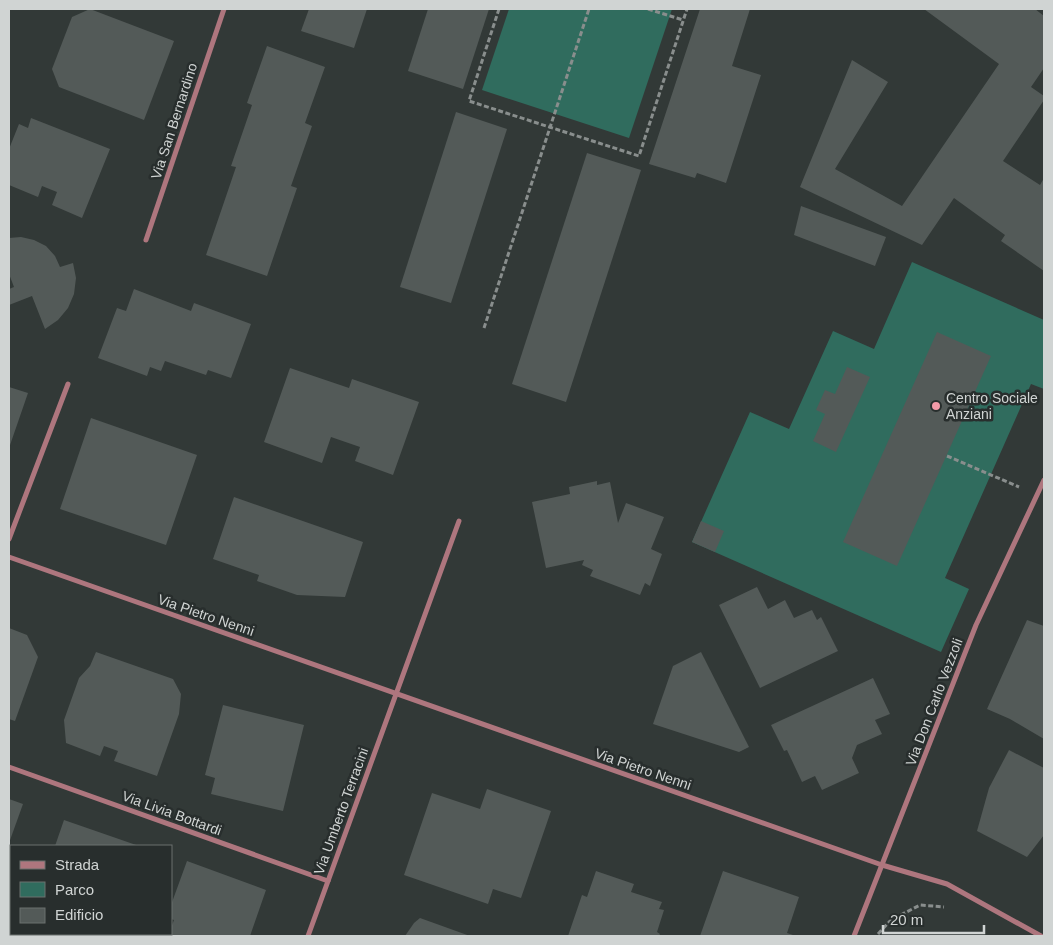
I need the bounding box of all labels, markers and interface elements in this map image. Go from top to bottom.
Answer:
street label: Via San Bernardino [148,61,200,181]
place label: Centro Sociale Anziani [946,390,1038,422]
marker: Centro Sociale Anziani [930,400,942,412]
street label: Via Pietro Nenni [156,591,256,639]
street label: Via Don Carlo Vezzoli [902,636,966,768]
street label: Via Umberto Terracini [311,745,371,877]
street label: Via Pietro Nenni [593,745,693,793]
street label: Via Livia Bottardi [120,788,224,838]
legend [10,845,172,935]
text: Strada [55,856,100,873]
text: Parco [55,881,94,898]
scale bar [883,902,984,934]
text: Edificio [55,906,103,923]
text: 20 m [890,911,923,928]

